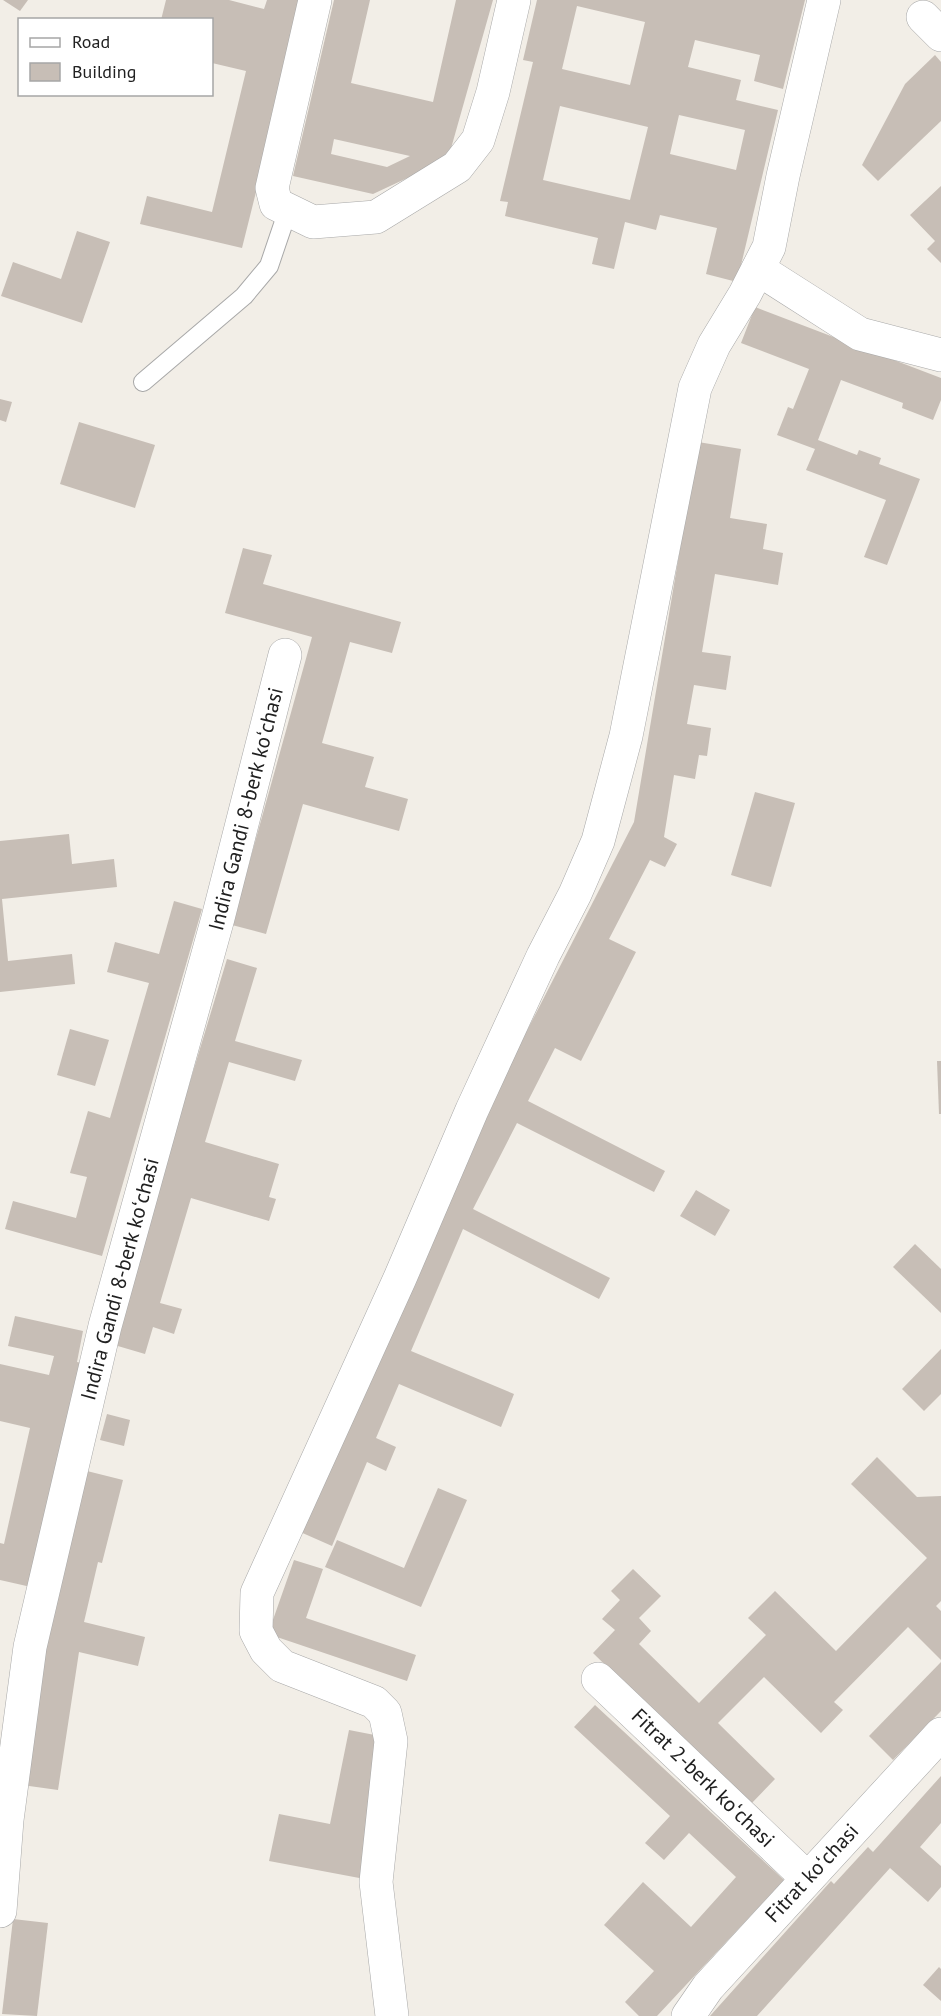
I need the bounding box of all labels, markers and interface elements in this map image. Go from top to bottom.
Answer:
legend [18,18,213,96]
text: Road [72,30,110,53]
text: Building [72,60,136,83]
street label: Indira Gandi 8-berk koʻchasi [202,684,289,933]
street label: Indira Gandi 8-berk koʻchasi [74,1155,165,1403]
street label: Fitrat 2-berk koʻchasi [626,1702,781,1853]
street label: Fitrat koʻchasi [759,1818,864,1928]

